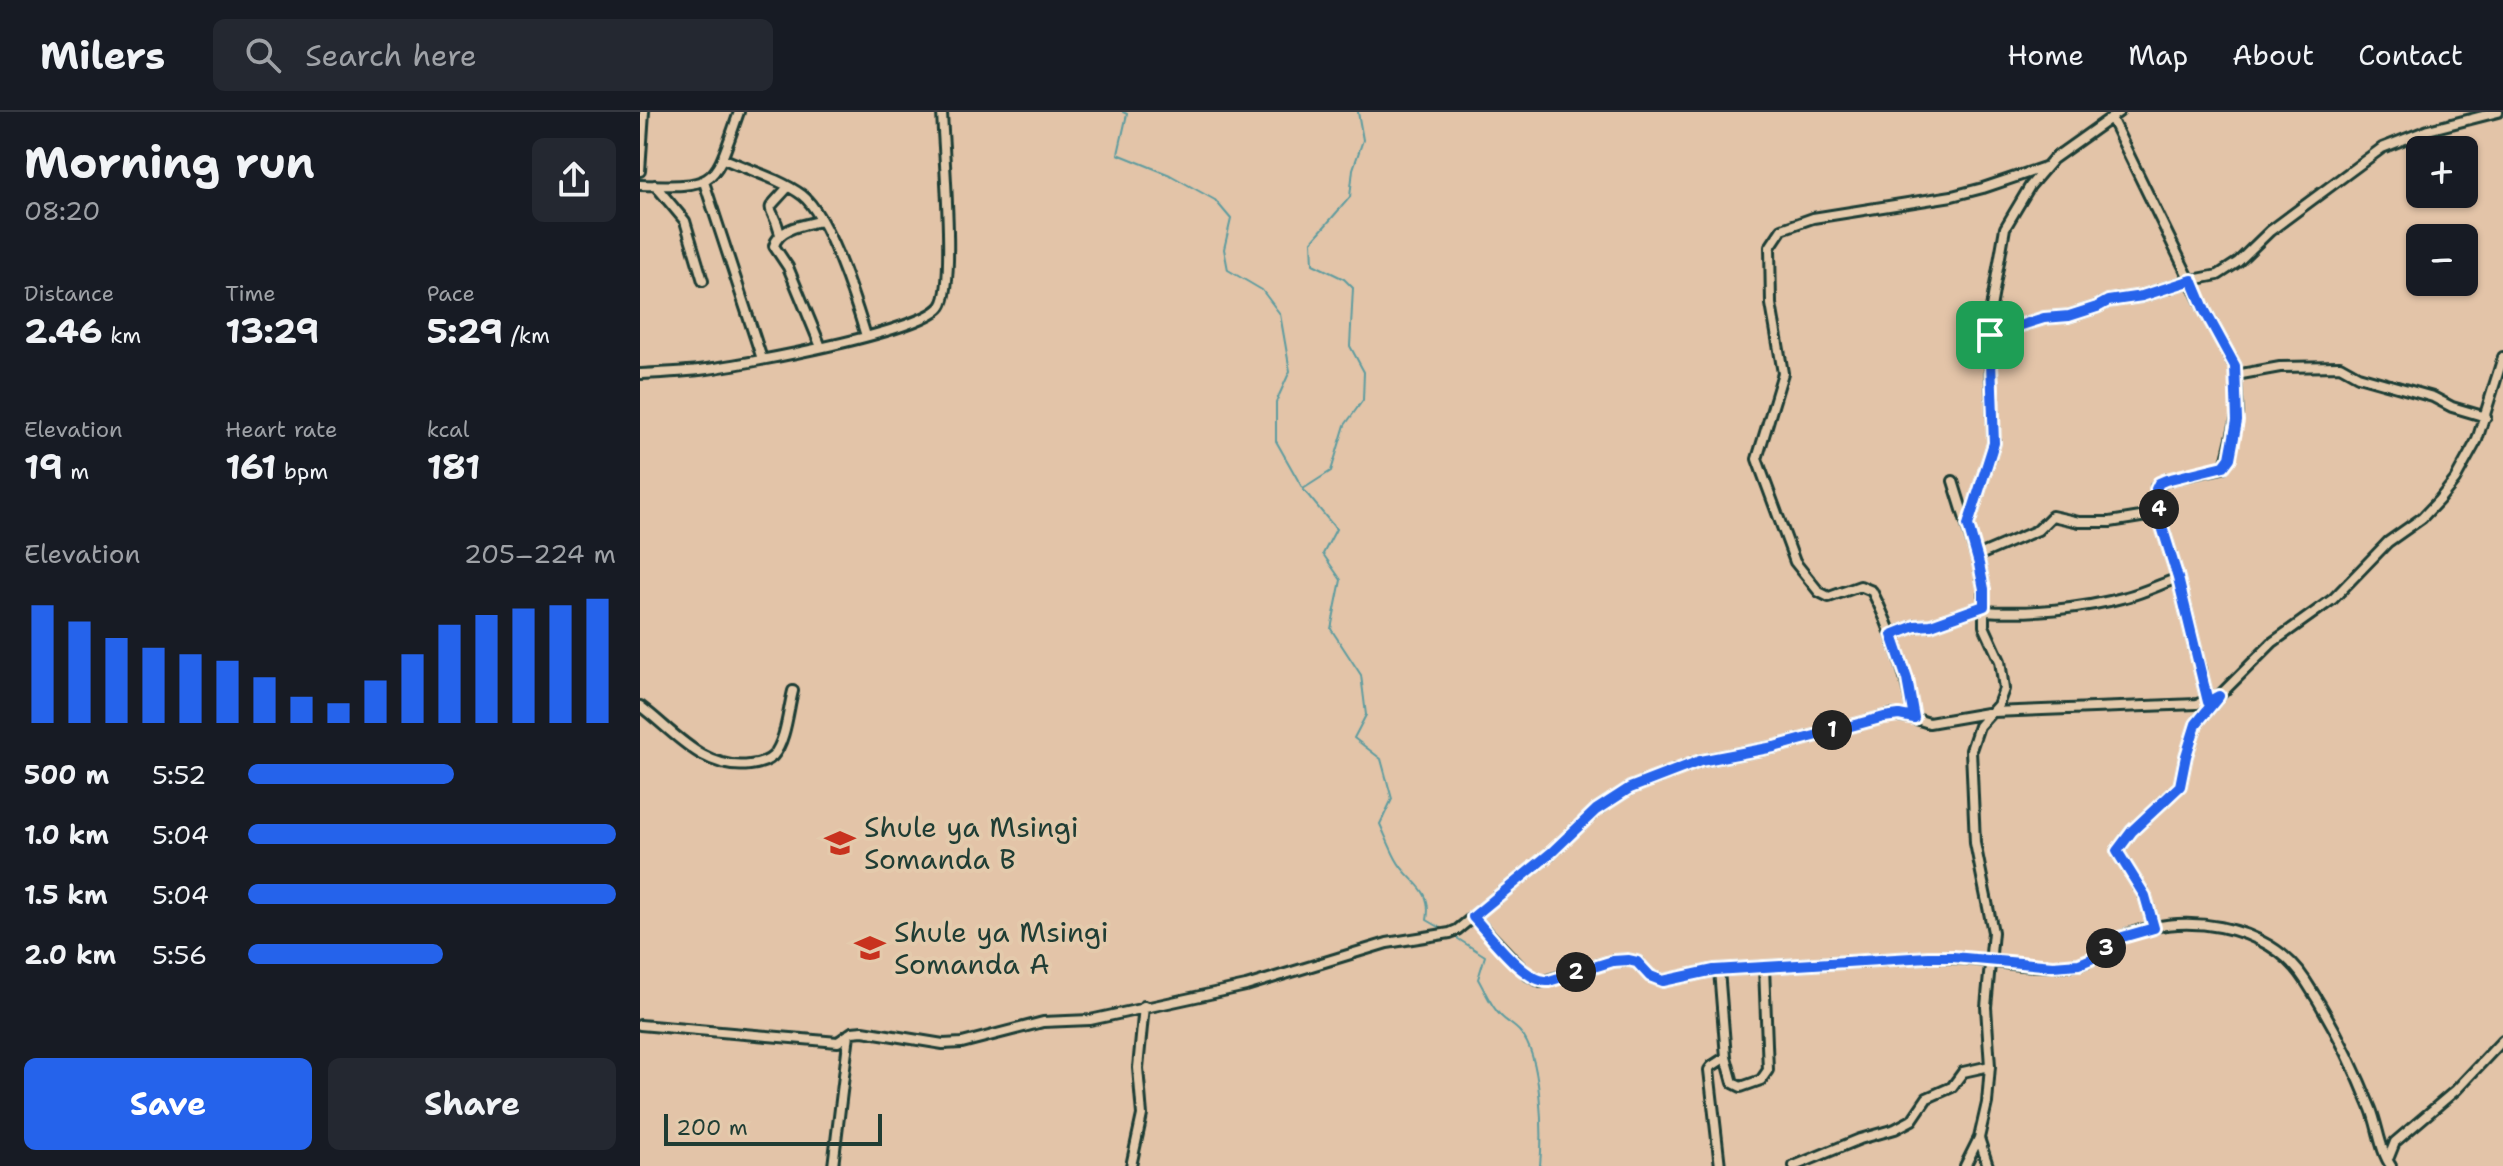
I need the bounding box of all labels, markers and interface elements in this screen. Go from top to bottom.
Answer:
search box [213,19,773,91]
text: Milers [40,30,165,81]
icon: search [241,33,285,77]
text: Search here [305,35,477,76]
text: Home [2007,36,2084,74]
text: Map [2128,36,2188,74]
text: About [2232,36,2314,74]
text: Contact [2358,36,2463,74]
text: Morning run [24,133,315,192]
map controls [2406,136,2478,296]
button: + [2406,136,2478,208]
button: share [532,138,616,222]
text: 08:20 [24,193,100,228]
button: − [2406,224,2478,296]
text: Distance [24,279,114,308]
text: Time [225,279,276,308]
text: Pace [427,279,475,308]
pin [1956,301,2024,369]
text: 2.46 [24,308,103,354]
text: 13:29 [225,308,319,354]
text: 5:29 [427,308,503,354]
icon: arrive [1968,313,2012,357]
text: km [103,321,141,350]
text: /km [503,321,550,350]
text: Elevation [24,415,122,444]
text: Heart rate [225,415,337,444]
text: kcal [427,415,469,444]
text: 19 [24,444,63,490]
text: 161 [225,444,276,490]
text: 181 [427,444,481,490]
text: m [63,457,89,486]
text: bpm [276,457,328,486]
pin: 4 [2139,489,2179,529]
text: 4 [2151,494,2167,523]
text: Elevation [24,536,140,571]
text: 205–224 m [464,536,616,571]
pin: 1 [1812,710,1852,750]
text: 1 [1827,715,1837,744]
text: 500 m [24,757,109,792]
text: 5:52 [152,757,206,792]
place label: Shule ya Msingi Somanda B [864,808,1079,878]
text: 1.0 km [24,817,109,852]
text: 5:04 [152,817,209,852]
school or university icon: Shule ya Msingi Somanda B [823,826,857,860]
text: 1.5 km [24,877,108,912]
text: 5:04 [152,877,209,912]
place label: Shule ya Msingi Somanda A [894,913,1109,983]
pin: 3 [2086,928,2126,968]
school or university icon: Shule ya Msingi Somanda A [853,931,887,965]
text: 3 [2098,933,2114,962]
text: 2.0 km [24,937,116,972]
text: 5:56 [152,937,207,972]
pin: 2 [1556,952,1596,992]
text: 2 [1568,957,1584,986]
button: Save [24,1058,312,1150]
button: Share [328,1058,616,1150]
scale bar [664,1110,882,1146]
text: 200 m [676,1113,748,1142]

